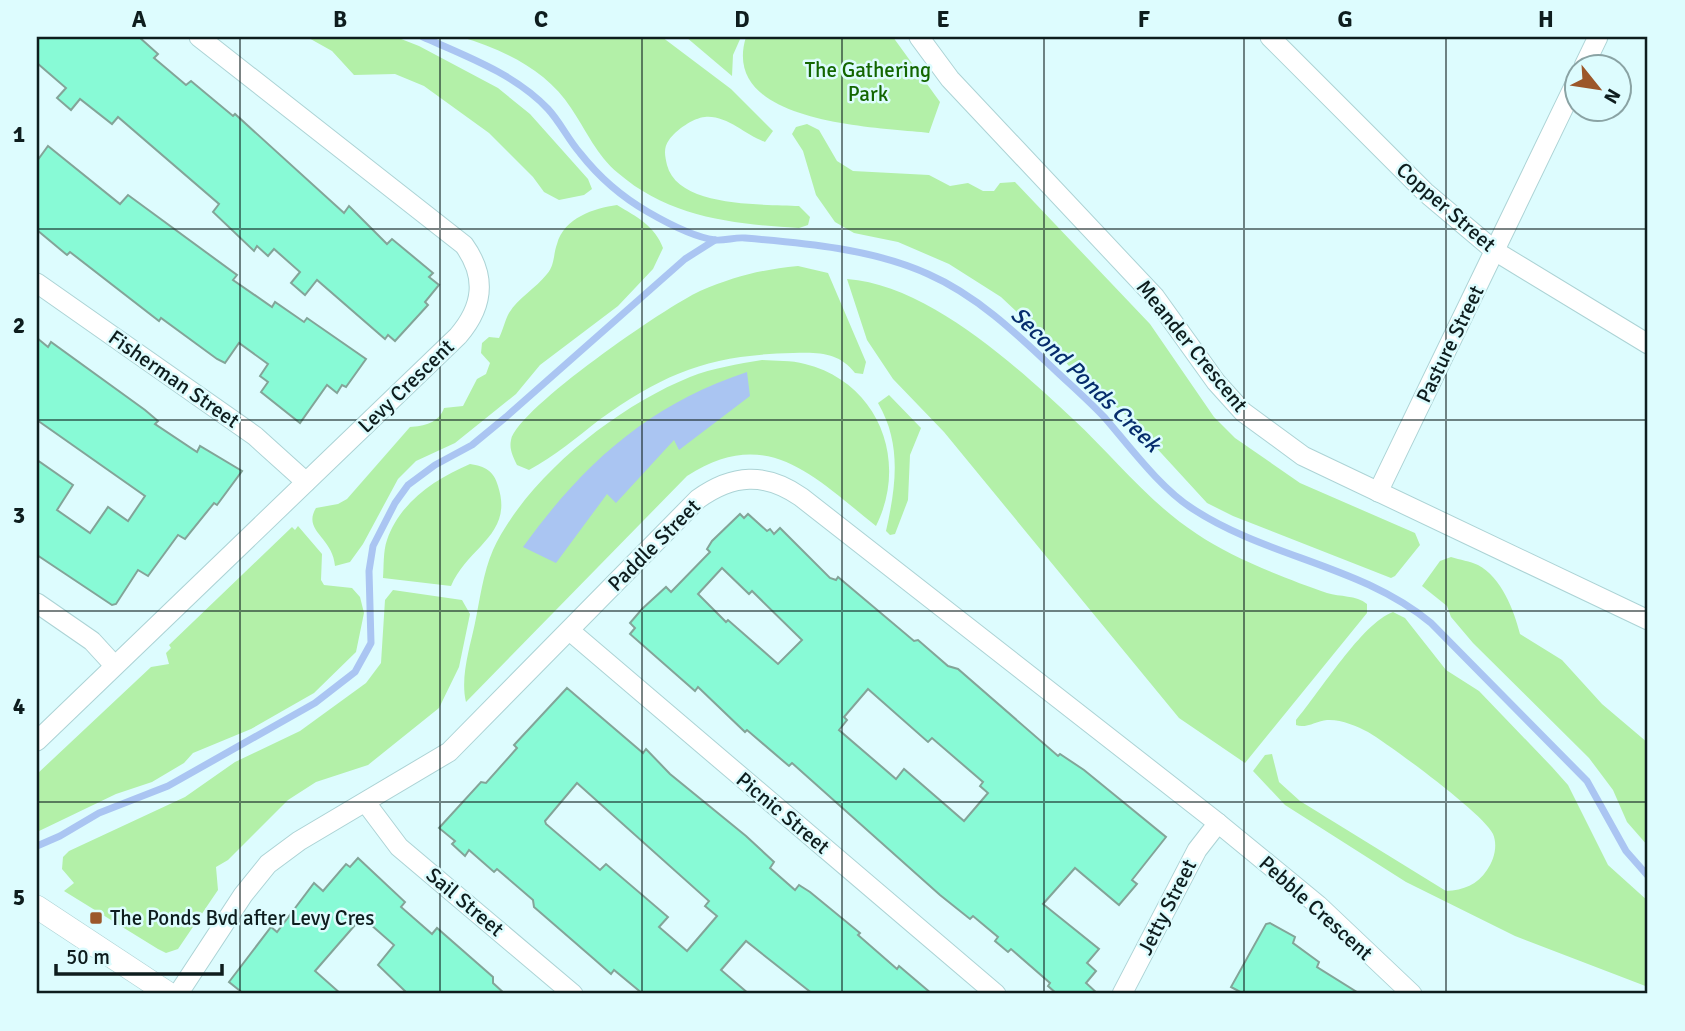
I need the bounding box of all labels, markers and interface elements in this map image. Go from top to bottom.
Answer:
text: A [132,5,147,34]
text: B [333,5,347,34]
text: C [534,5,548,34]
text: D [734,5,750,34]
text: E [936,5,950,34]
text: F [1138,5,1150,34]
text: G [1337,5,1353,34]
text: H [1538,5,1554,34]
north arrow [1562,52,1632,122]
park label: The Gathering Park [805,57,931,107]
text: N [1598,84,1626,108]
text: 1 [13,120,25,149]
street label: Copper Street [1391,157,1501,257]
street label: Meander Crescent [1131,275,1253,417]
street label: Pasture Street [1410,281,1490,407]
water label: Second Ponds Creek [1005,300,1169,460]
text: 2 [13,311,25,340]
street label: Fisherman Street [104,324,244,434]
street label: Levy Crescent [353,334,459,438]
street label: Paddle Street [602,493,706,597]
text: 3 [13,501,25,530]
text: 4 [13,692,25,721]
street label: Picnic Street [731,766,835,860]
street label: Pebble Crescent [1254,850,1378,966]
street label: Jetty Street [1132,855,1202,959]
street label: Sail Street [421,862,509,942]
text: 5 [13,883,25,912]
place label: The Ponds Bvd after Levy Cres [110,905,375,931]
marker: The Ponds Bvd after Levy Cres [88,910,104,926]
scale bar [56,933,222,977]
text: 50 m [66,944,110,970]

